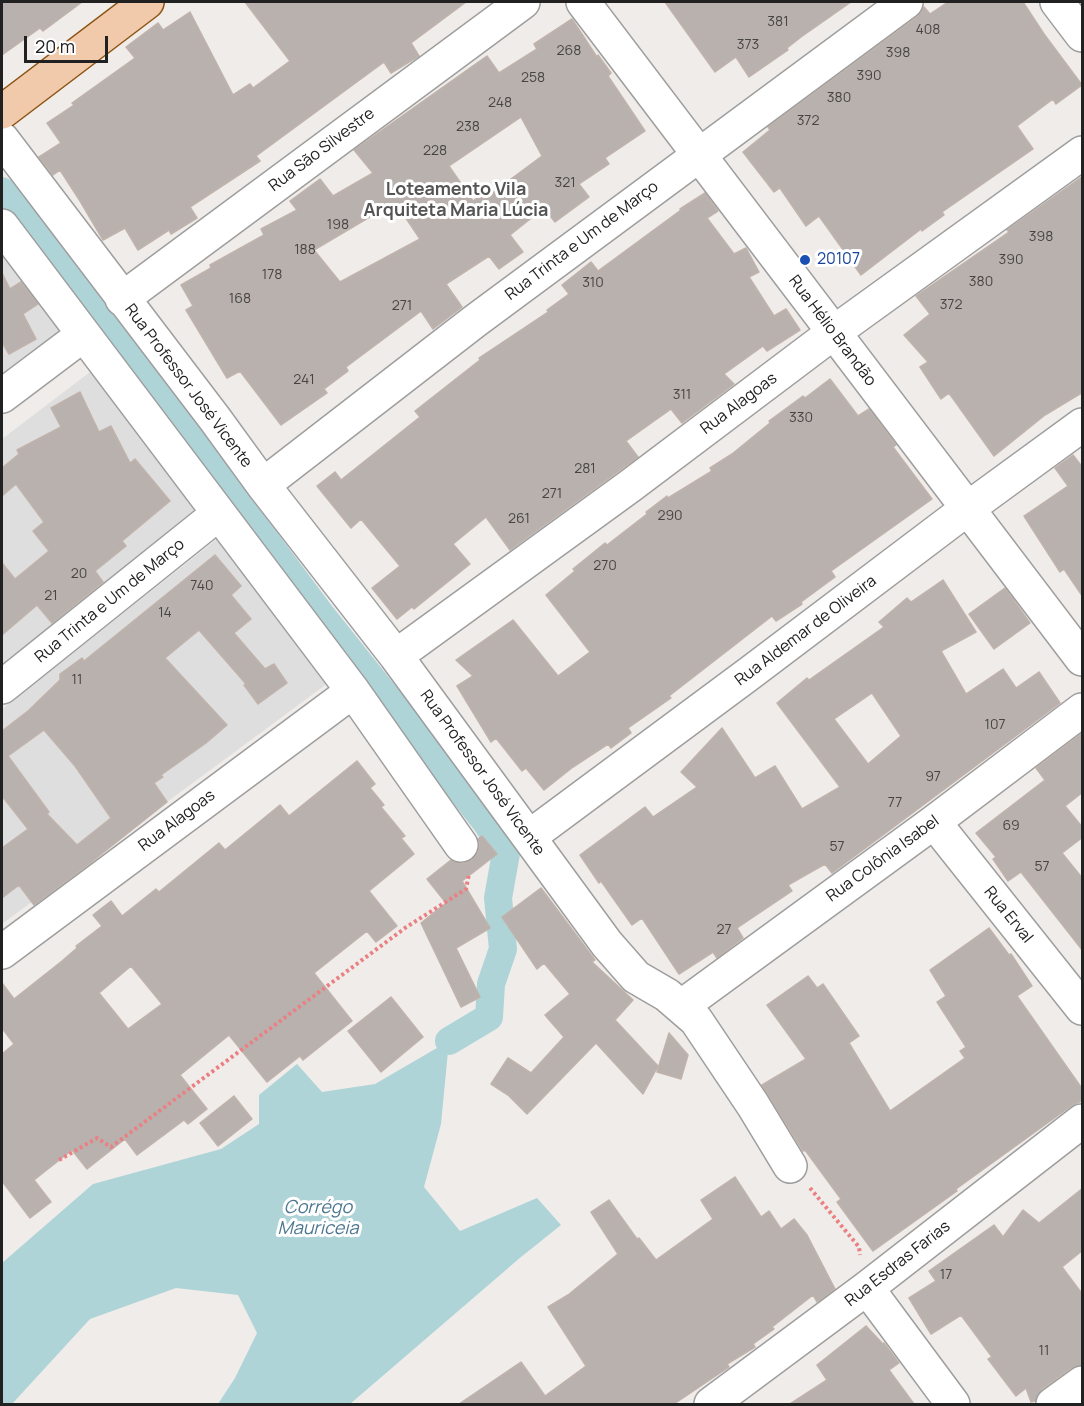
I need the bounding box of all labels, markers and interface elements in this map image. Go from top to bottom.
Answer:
house number: 381 [767,14,789,30]
house number: 408 [916,22,940,38]
scale bar [27,24,111,62]
text: 20 m [35,34,75,58]
house number: 373 [737,37,759,53]
house number: 268 [557,43,581,59]
house number: 398 [886,45,910,61]
house number: 390 [857,68,881,84]
house number: 258 [521,70,545,86]
house number: 380 [827,90,851,106]
house number: 248 [488,95,512,111]
street label: Rua São Silvestre [265,104,379,196]
house number: 372 [797,113,819,129]
house number: 238 [456,119,480,135]
house number: 228 [423,143,447,159]
house number: 321 [554,175,576,191]
street label: Rua Trinta e Um de Março [502,177,662,305]
district label: Loteamento Vila Arquiteta Maria Lúcia [364,179,548,222]
house number: 198 [327,217,349,233]
house number: 398 [1029,229,1053,245]
house number: 188 [294,242,316,258]
place label: 20107 [817,250,860,270]
house number: 390 [999,252,1023,268]
marker: 20107 [798,253,812,267]
house number: 178 [262,267,282,283]
street label: Rua Hélio Brandão [784,272,880,390]
house number: 380 [969,274,993,290]
house number: 310 [582,275,604,291]
house number: 168 [229,291,251,307]
house number: 372 [940,297,962,313]
house number: 271 [392,298,412,314]
street label: Rua Professor José Vicente [120,300,256,472]
street label: Rua Alagoas [697,369,781,439]
house number: 241 [293,372,315,388]
house number: 311 [673,387,691,403]
house number: 330 [789,410,813,426]
house number: 281 [574,461,596,477]
house number: 271 [542,486,562,502]
house number: 290 [657,508,683,524]
house number: 261 [508,511,530,527]
street label: Rua Trinta e Um de Março [31,535,189,667]
house number: 270 [593,558,617,574]
house number: 20 [71,566,87,582]
street label: Rua Aldemar de Oliveira [732,572,880,690]
house number: 740 [190,578,214,594]
house number: 21 [44,588,58,604]
house number: 14 [158,605,172,621]
house number: 11 [72,672,82,688]
street label: Rua Professor José Vicente [415,687,549,859]
house number: 107 [984,717,1006,733]
house number: 97 [925,769,941,785]
street label: Rua Alagoas [135,786,219,856]
house number: 77 [888,795,902,811]
street label: Rua Colônia Isabel [823,812,943,906]
house number: 69 [1002,818,1020,834]
house number: 57 [829,839,845,855]
house number: 57 [1034,859,1050,875]
street label: Rua Erval [980,883,1036,947]
house number: 27 [716,922,732,938]
water label: Corrégo Mauriceia [278,1197,358,1240]
street label: Rua Esdras Farias [842,1217,954,1311]
house number: 17 [940,1267,952,1283]
house number: 11 [1039,1343,1049,1359]

